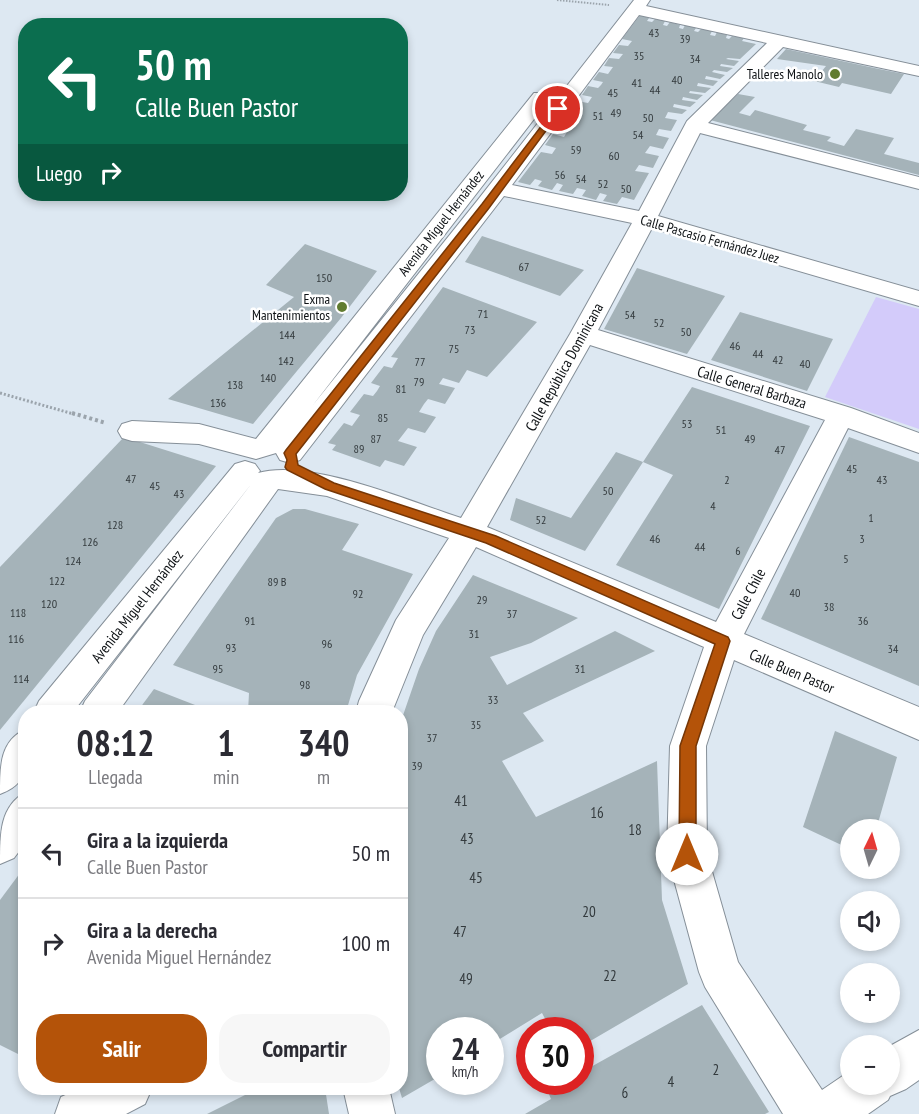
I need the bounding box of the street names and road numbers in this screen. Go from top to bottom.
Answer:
street label: Avenida Miguel Hernández [394,167,488,279]
street label: Calle Pascasio Fernández Juez [638,211,782,267]
street label: Calle República Dominicana [521,300,607,434]
street label: Calle General Barbaza [695,361,809,413]
street label: Avenida Miguel Hernández [87,546,187,666]
street label: Calle Chile [727,565,769,623]
street label: Calle Buen Pastor [747,645,838,698]

